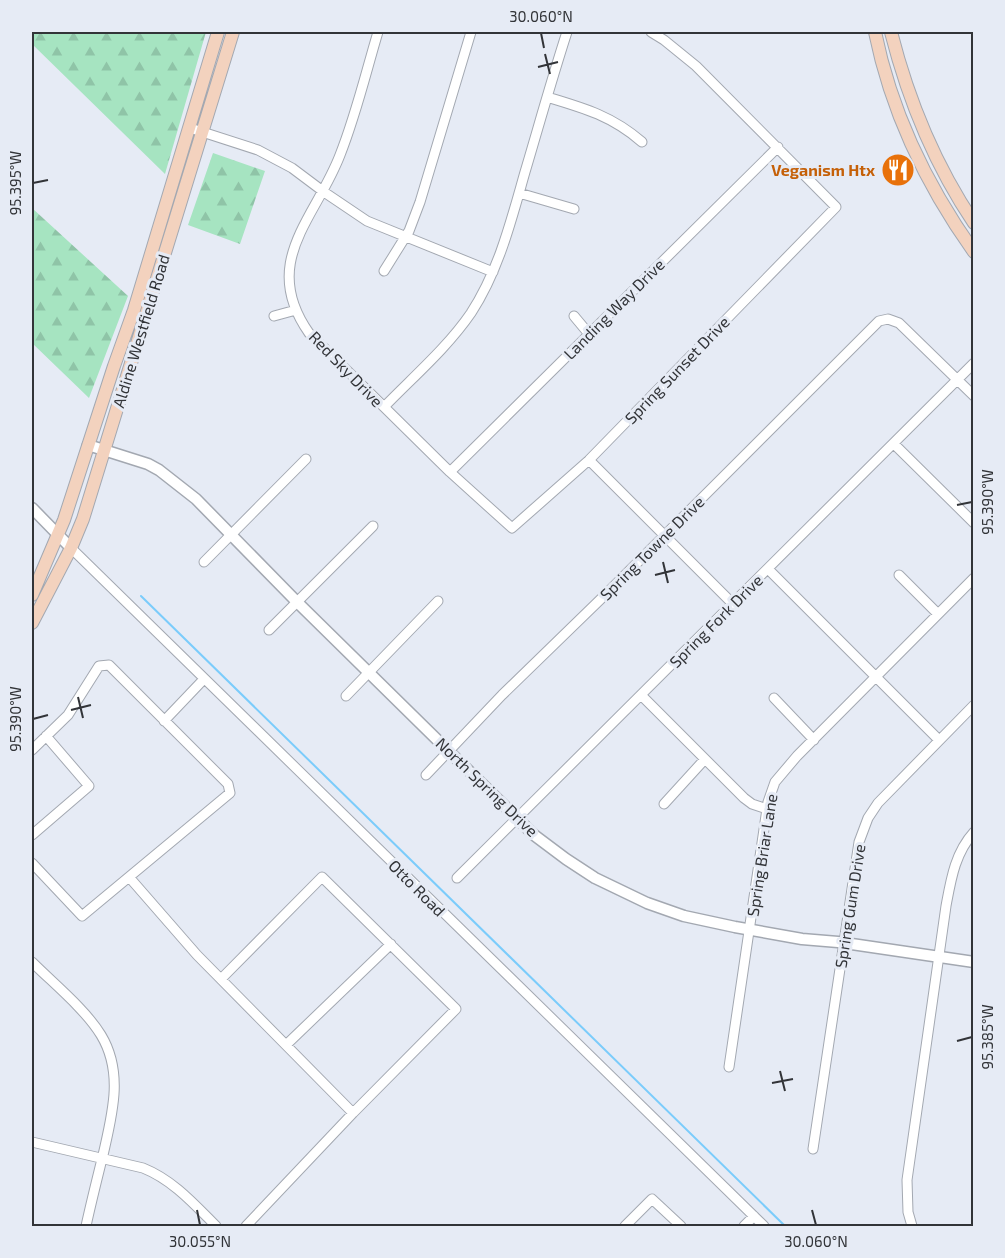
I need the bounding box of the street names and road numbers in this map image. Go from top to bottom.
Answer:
street label: Aldine Westfield Road [108,252,173,410]
street label: Landing Way Drive [559,254,668,363]
street label: Spring Sunset Drive [620,312,733,427]
street label: Red Sky Drive [306,327,387,410]
street label: Spring Towne Drive [596,492,708,604]
street label: Spring Fork Drive [665,570,766,671]
street label: North Spring Drive [432,733,542,840]
street label: Spring Briar Lane [742,792,781,918]
street label: Spring Gum Drive [830,843,869,969]
street label: Otto Road [385,855,450,920]

